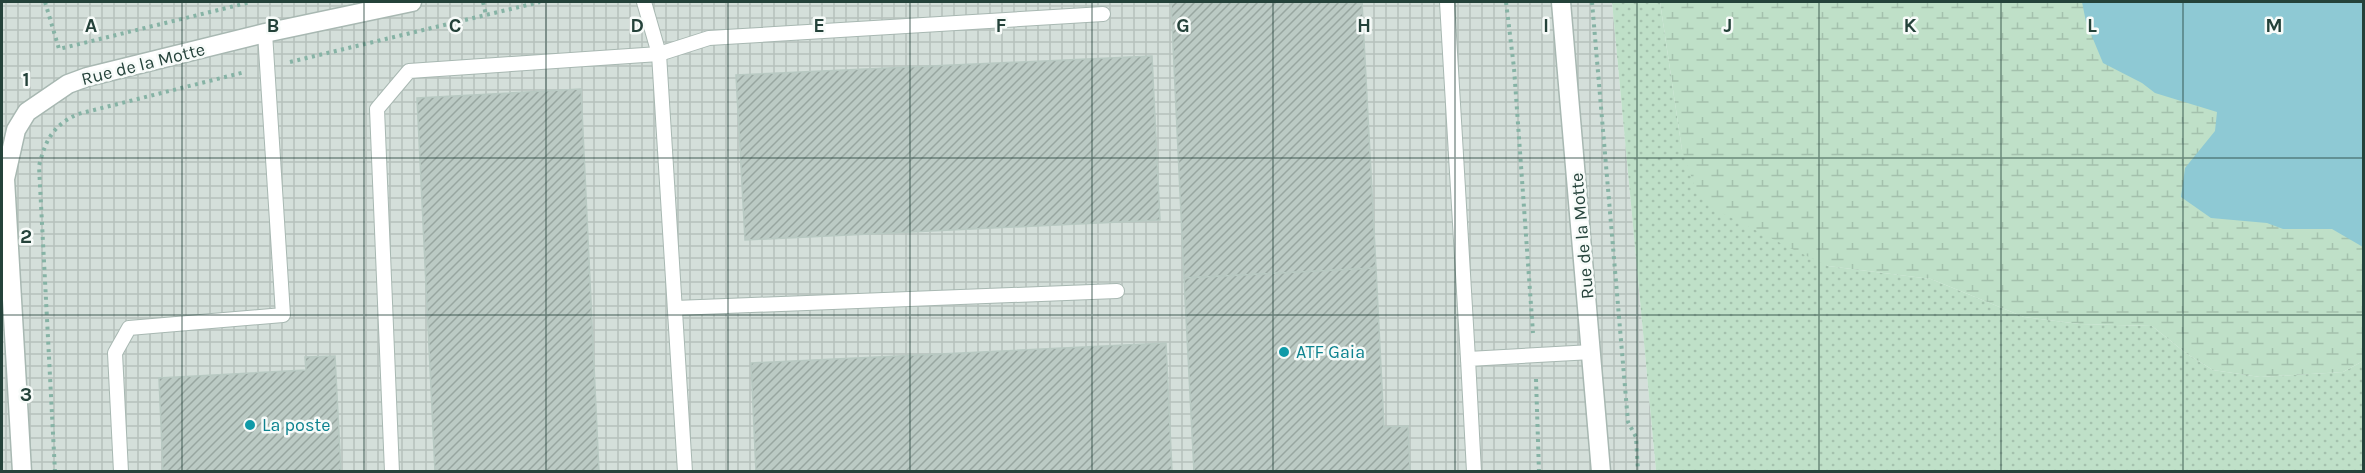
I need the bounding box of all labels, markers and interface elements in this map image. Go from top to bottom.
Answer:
text: A [85,14,98,37]
text: B [267,14,279,37]
text: C [449,14,461,37]
text: D [630,14,644,37]
text: E [813,14,825,37]
text: F [996,14,1007,37]
text: G [1176,14,1190,37]
text: H [1357,14,1371,37]
text: I [1543,14,1549,37]
text: J [1724,14,1732,37]
text: K [1903,14,1917,37]
text: L [2087,14,2097,37]
text: M [2265,14,2283,37]
street label: Rue de la Motte [79,38,207,90]
text: 1 [22,68,30,91]
street label: Rue de la Motte [1566,172,1598,300]
text: 2 [20,225,32,248]
place label: ATF Gaia [1296,341,1365,363]
marker: ATF Gaia [1277,345,1291,359]
text: 3 [20,383,32,406]
place label: La poste [262,414,330,436]
marker: La poste [243,418,257,432]

